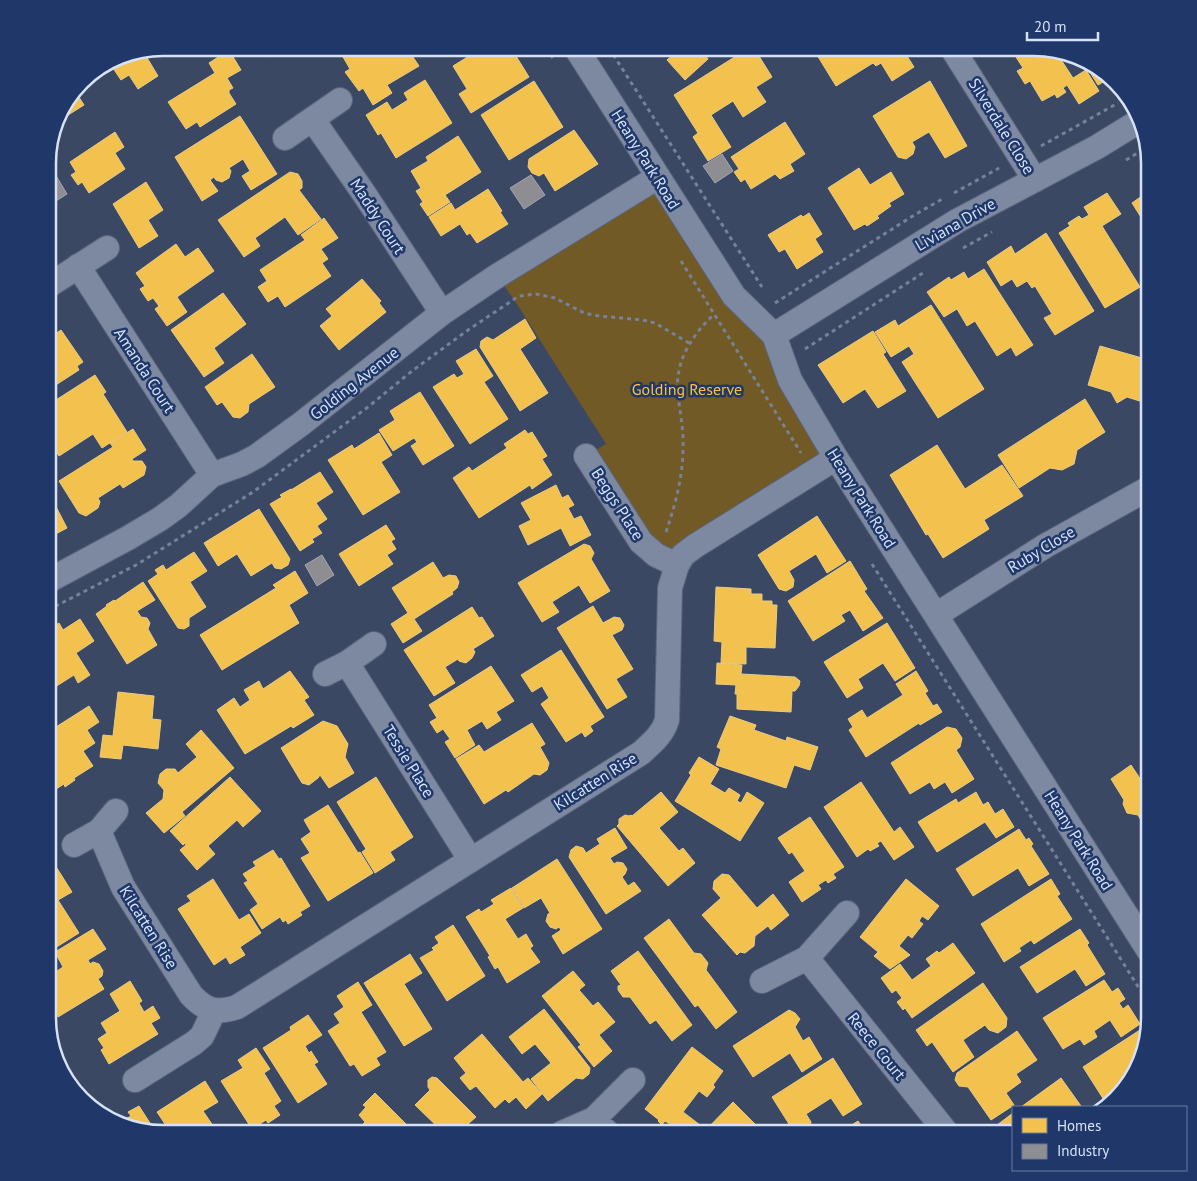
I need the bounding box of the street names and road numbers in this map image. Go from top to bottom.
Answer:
street label: Silverdale Close [965,74,1039,178]
street label: Heany Park Road [607,105,685,213]
street label: Maddy Court [346,174,410,258]
street label: Liviana Drive [911,193,999,255]
street label: Amanda Court [110,324,180,417]
street label: Golding Avenue [306,342,402,424]
street label: Heany Park Road [823,444,901,552]
street label: Beggs Place [587,464,649,544]
street label: Ruby Close [1004,521,1078,577]
street label: Tessie Place [379,721,439,801]
street label: Kilcatten Rise [550,748,640,814]
street label: Heany Park Road [1040,786,1118,894]
street label: Kilcatten Rise [116,882,182,972]
street label: Reece Court [844,1008,911,1084]

